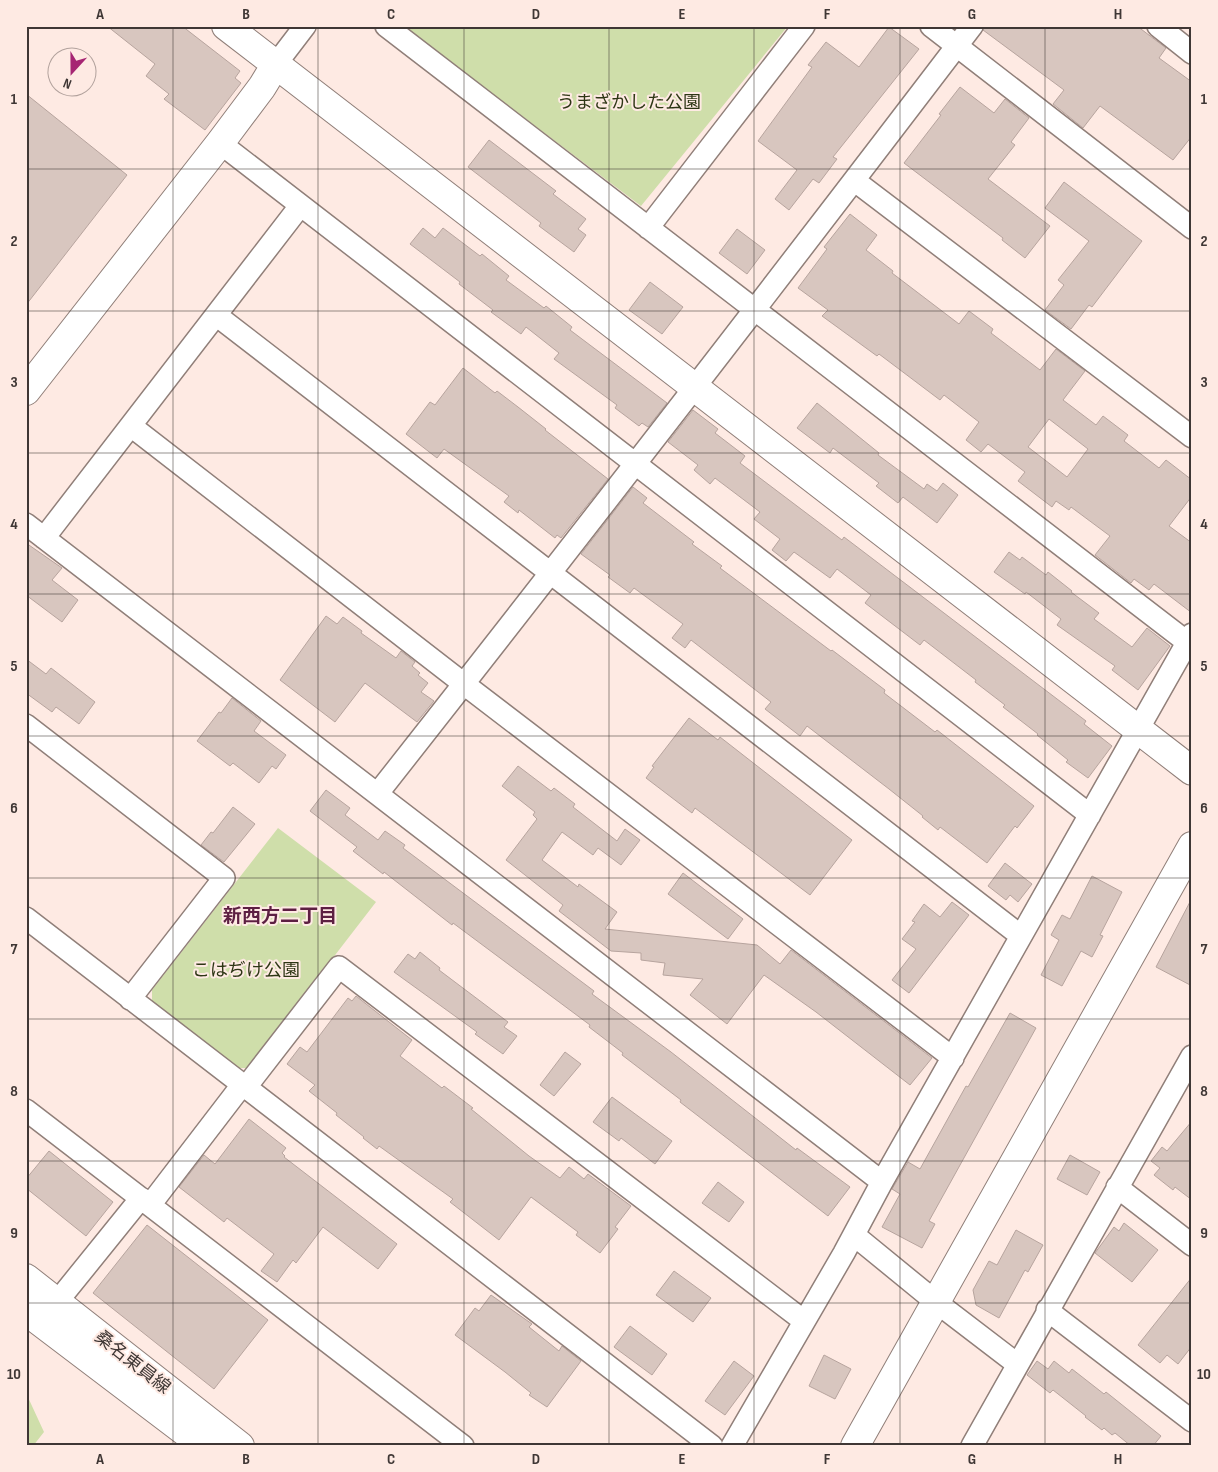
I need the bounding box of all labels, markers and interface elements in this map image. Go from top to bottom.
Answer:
text: A [95,5,104,24]
text: B [242,5,250,24]
text: C [387,5,395,24]
text: D [532,5,540,24]
text: E [679,5,686,24]
text: F [824,5,831,24]
text: G [968,5,976,24]
text: H [1114,5,1122,24]
north arrow [48,48,98,98]
text: N [61,74,74,93]
text: 1 [11,90,18,109]
text: 1 [1201,90,1208,109]
park label: うまざかした公園 [557,92,701,113]
text: 2 [10,232,18,251]
text: 2 [1200,232,1208,251]
text: 3 [10,373,18,392]
text: 3 [1200,373,1208,392]
text: 4 [10,515,18,534]
text: 4 [1200,515,1208,534]
text: 5 [10,657,18,676]
text: 5 [1200,657,1208,676]
text: 6 [10,799,18,818]
text: 6 [1200,799,1208,818]
district label: 新西方二丁目 [223,905,337,928]
text: 7 [11,940,18,959]
text: 7 [1201,940,1208,959]
park label: こはぢけ公園 [192,960,300,981]
text: 8 [10,1082,18,1101]
text: 8 [1200,1082,1208,1101]
text: 9 [10,1224,18,1243]
text: 9 [1200,1224,1208,1243]
street label: 桑名東員線 [91,1326,175,1398]
text: 10 [7,1365,21,1384]
text: 10 [1197,1365,1211,1384]
text: A [95,1450,104,1469]
text: B [242,1450,250,1469]
text: C [387,1450,395,1469]
text: D [532,1450,540,1469]
text: E [679,1450,686,1469]
text: F [824,1450,831,1469]
text: G [968,1450,976,1469]
text: H [1114,1450,1122,1469]

